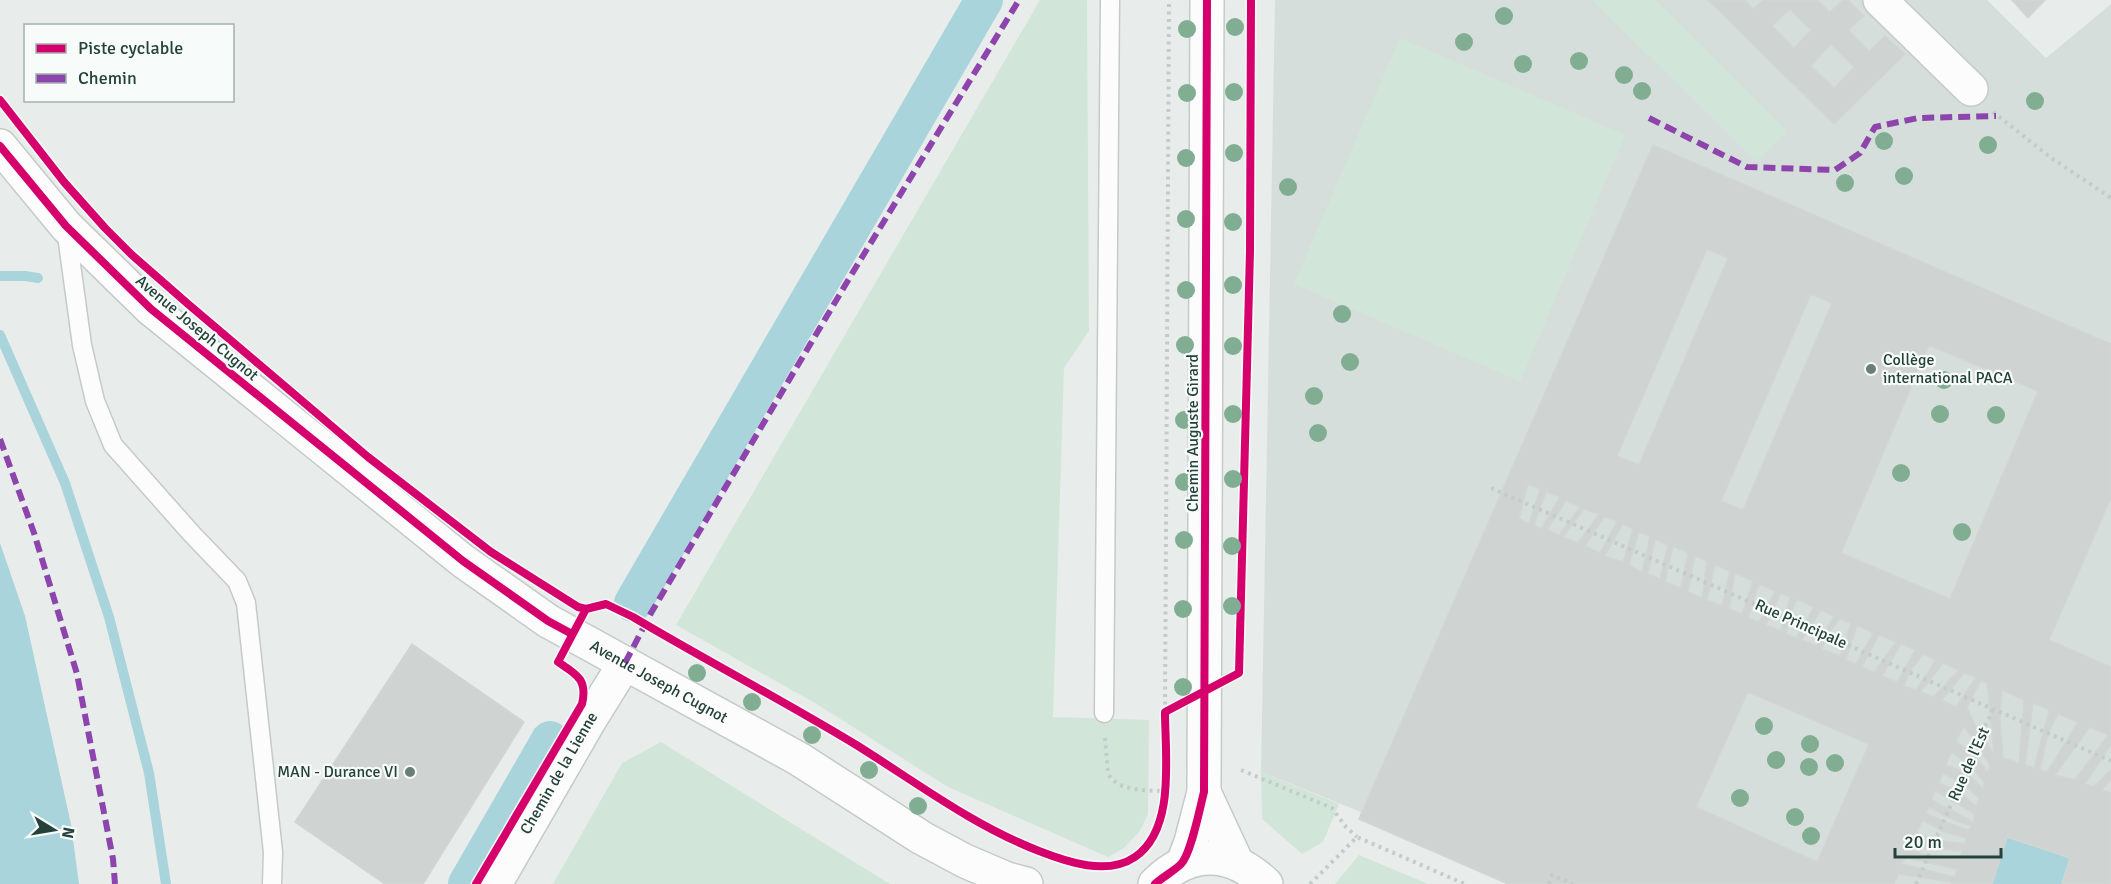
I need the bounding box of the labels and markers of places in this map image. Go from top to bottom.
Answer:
place label: Collège international PACA [1883,350,2013,388]
marker: Collège international PACA [1864,362,1878,376]
place label: MAN - Durance VI [277,762,398,782]
marker: MAN - Durance VI [403,765,417,779]

